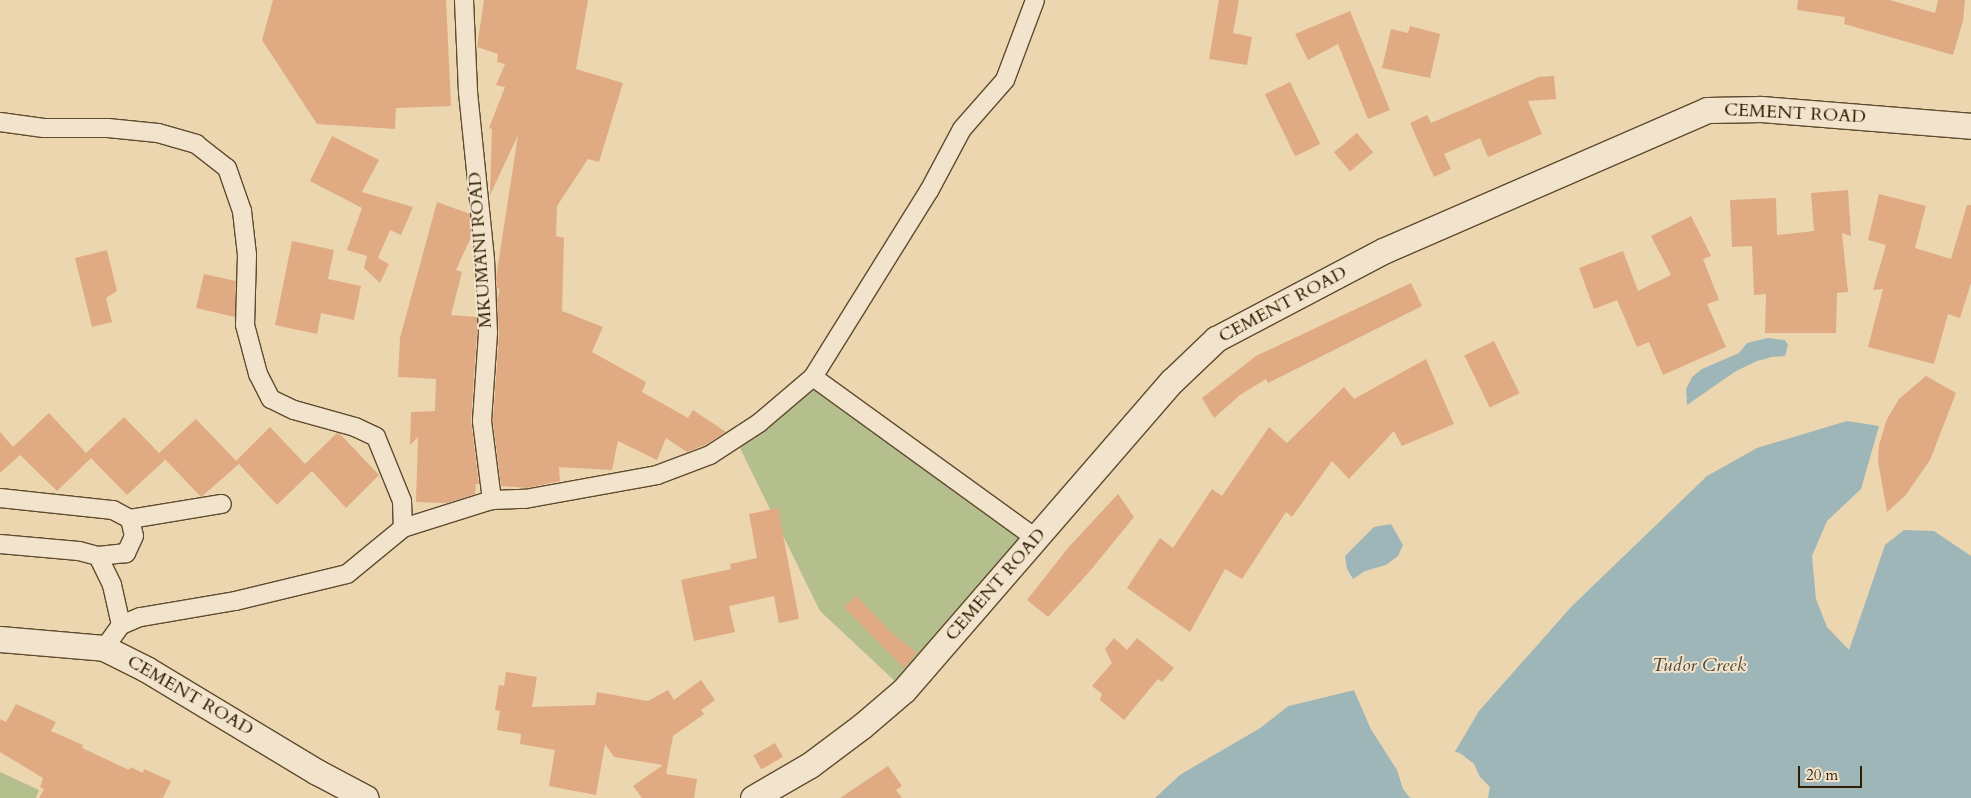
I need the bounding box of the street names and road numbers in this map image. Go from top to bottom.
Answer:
street label: CEMENT ROAD [1724,100,1866,128]
street label: MKUMANI ROAD [465,171,497,329]
street label: CEMENT ROAD [1215,262,1351,348]
street label: CEMENT ROAD [941,524,1051,646]
street label: CEMENT ROAD [123,651,257,741]

